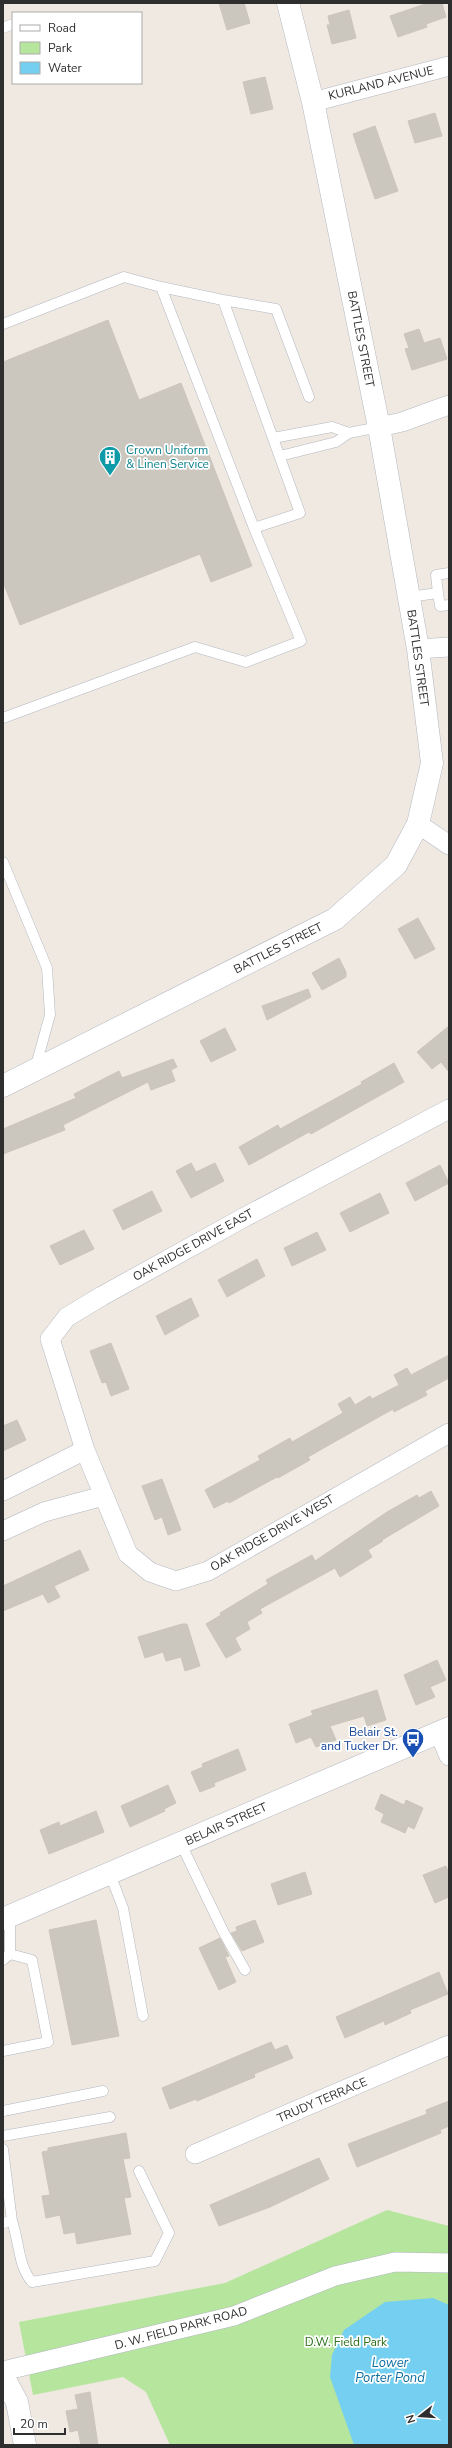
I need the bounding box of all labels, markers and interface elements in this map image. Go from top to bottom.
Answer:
legend [12,12,142,84]
text: Road [48,20,76,36]
text: Park [48,40,73,56]
text: Water [48,60,82,76]
street label: KURLAND AVENUE [327,62,435,104]
street label: BATTLES STREET [344,289,378,389]
place label: Crown Uniform & Linen Service [126,442,209,472]
building icon: Crown Uniform & Linen Service [97,444,123,477]
street label: BATTLES STREET [403,608,433,708]
street label: BATTLES STREET [231,918,326,977]
street label: OAK RIDGE DRIVE EAST [130,1205,257,1285]
street label: OAK RIDGE DRIVE WEST [207,1491,337,1575]
place label: Belair St. and Tucker Dr. [321,1724,398,1754]
bus stop icon: Belair St. and Tucker Dr. [400,1726,426,1759]
street label: BELAIR STREET [183,1799,270,1849]
street label: TRUDY TERRACE [274,2074,370,2126]
street label: D. W. FIELD PARK ROAD [113,2303,249,2353]
park label: D.W. Field Park [305,2334,388,2350]
water label: Lower Porter Pond [355,2354,425,2387]
north arrow [400,2396,440,2436]
scale bar [14,2410,65,2436]
text: N [403,2413,419,2425]
text: 20 m [20,2416,48,2432]

